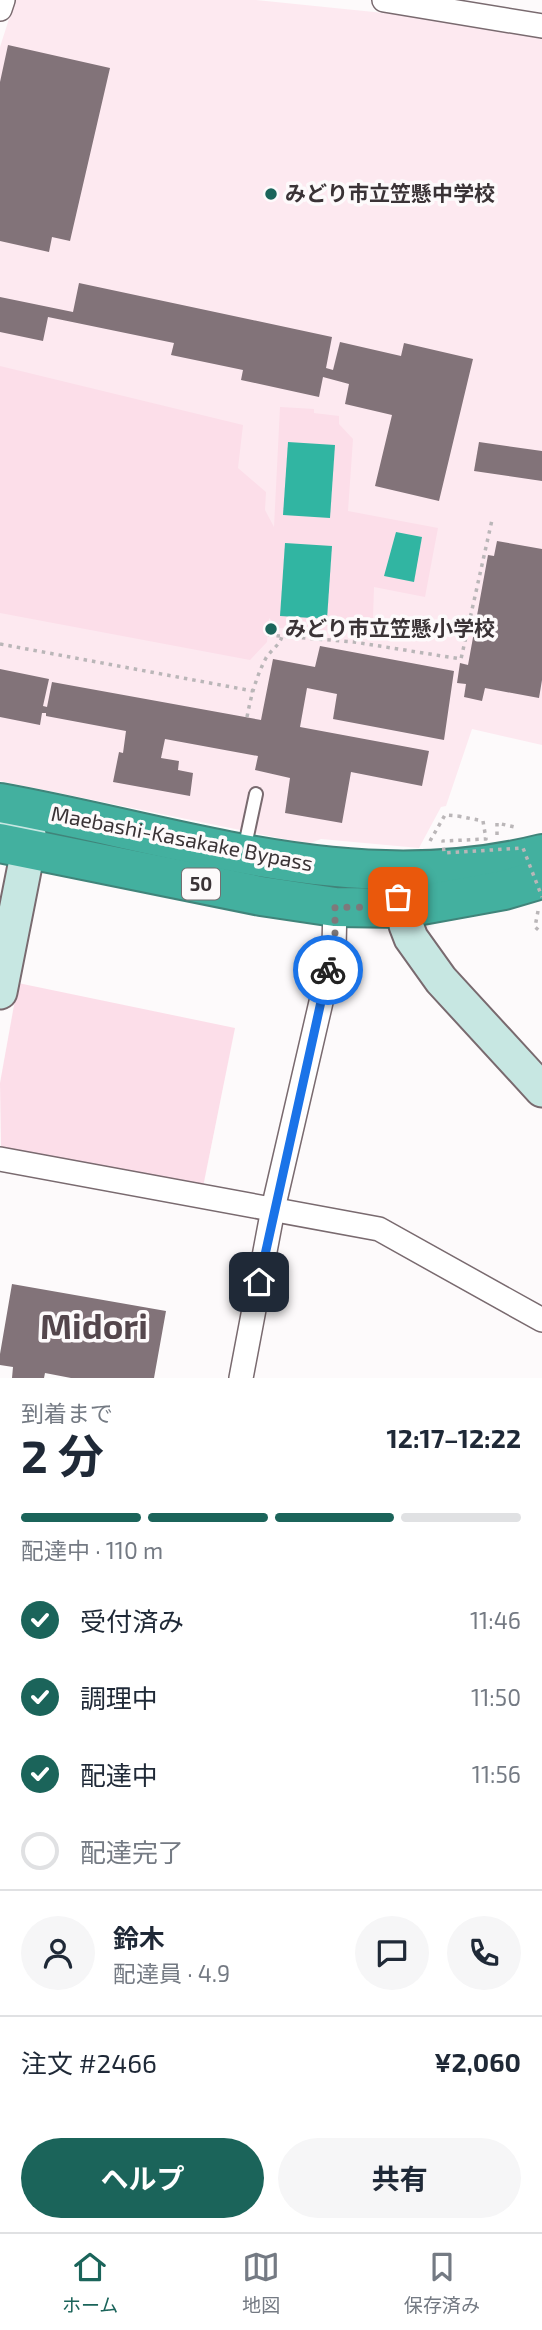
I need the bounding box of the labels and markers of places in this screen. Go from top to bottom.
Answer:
place label: みどり市立笠懸中学校 [285,180,495,205]
marker: みどり市立笠懸中学校 [263,186,279,202]
place label: みどり市立笠懸小学校 [285,615,495,640]
marker: みどり市立笠懸小学校 [263,621,279,637]
pin [368,867,428,927]
pin [229,1252,289,1312]

